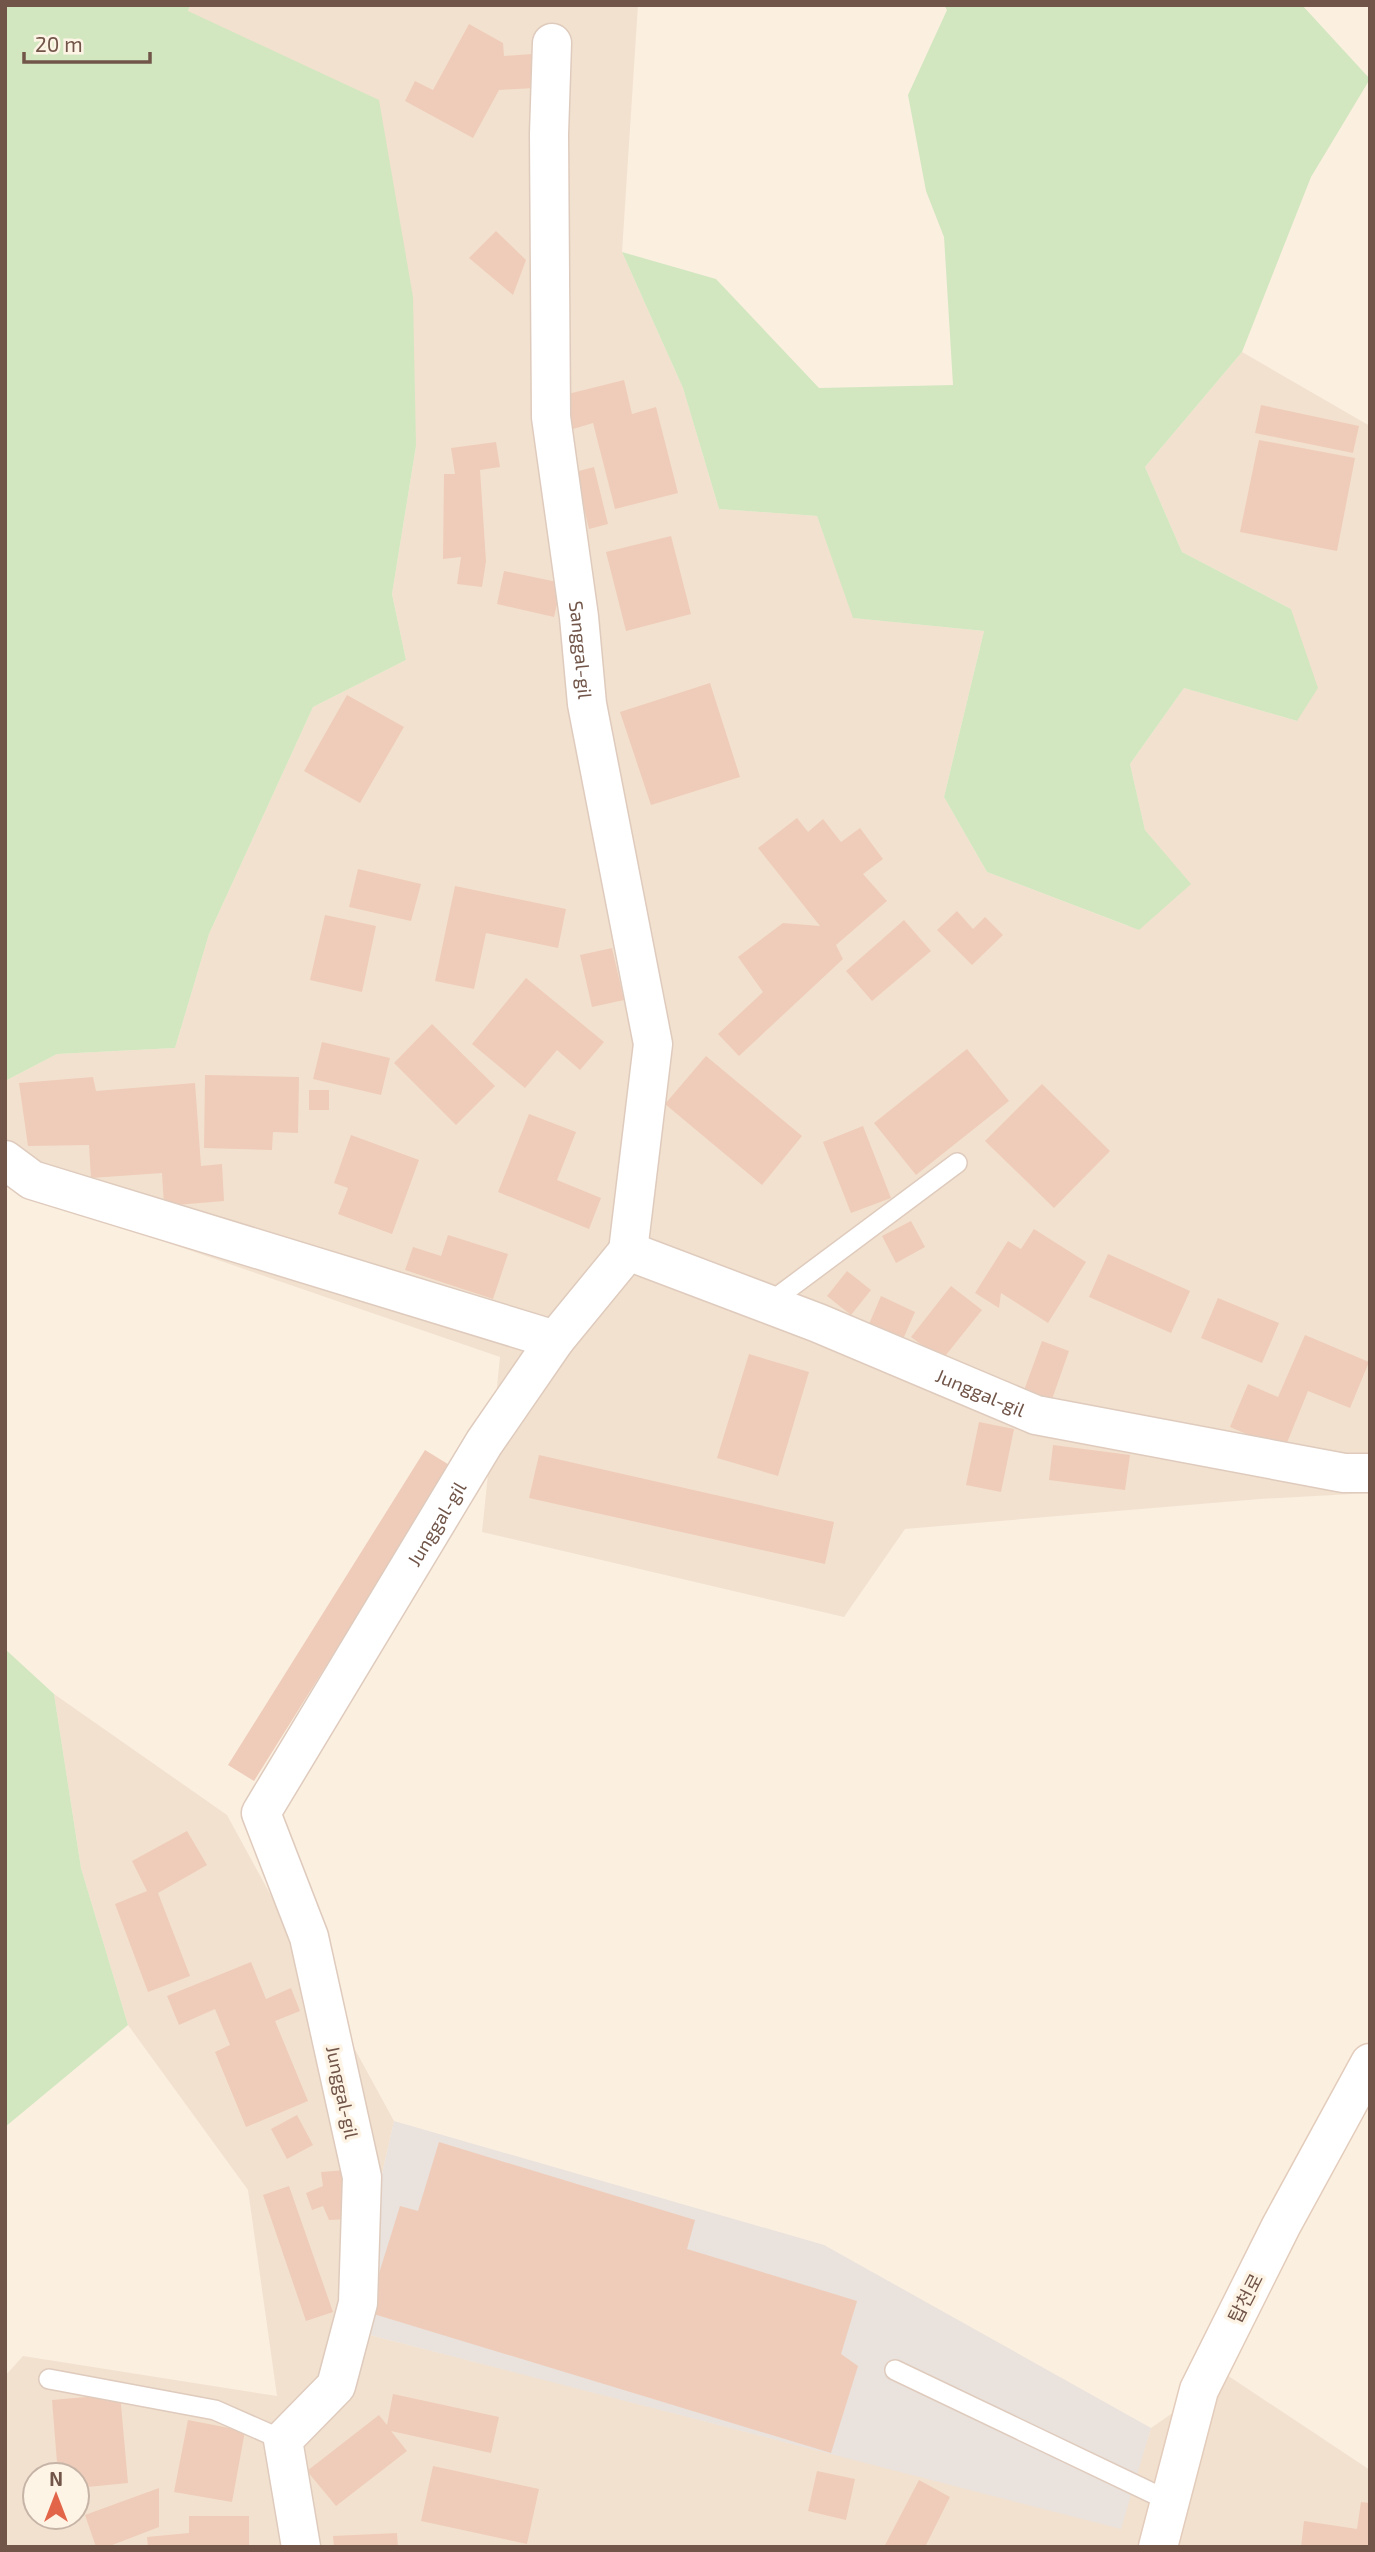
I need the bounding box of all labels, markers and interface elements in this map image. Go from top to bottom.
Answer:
scale bar [24,21,150,65]
text: 20 m [35,31,83,56]
street label: Sanggal-gil [565,599,598,700]
street label: Junggal-gil [933,1363,1029,1421]
street label: Junggal-gil [401,1477,470,1570]
street label: Junggal-gil [322,2043,364,2141]
street label: 탑천로 [1223,2269,1267,2327]
north arrow [21,2461,91,2531]
text: N [49,2467,63,2490]

